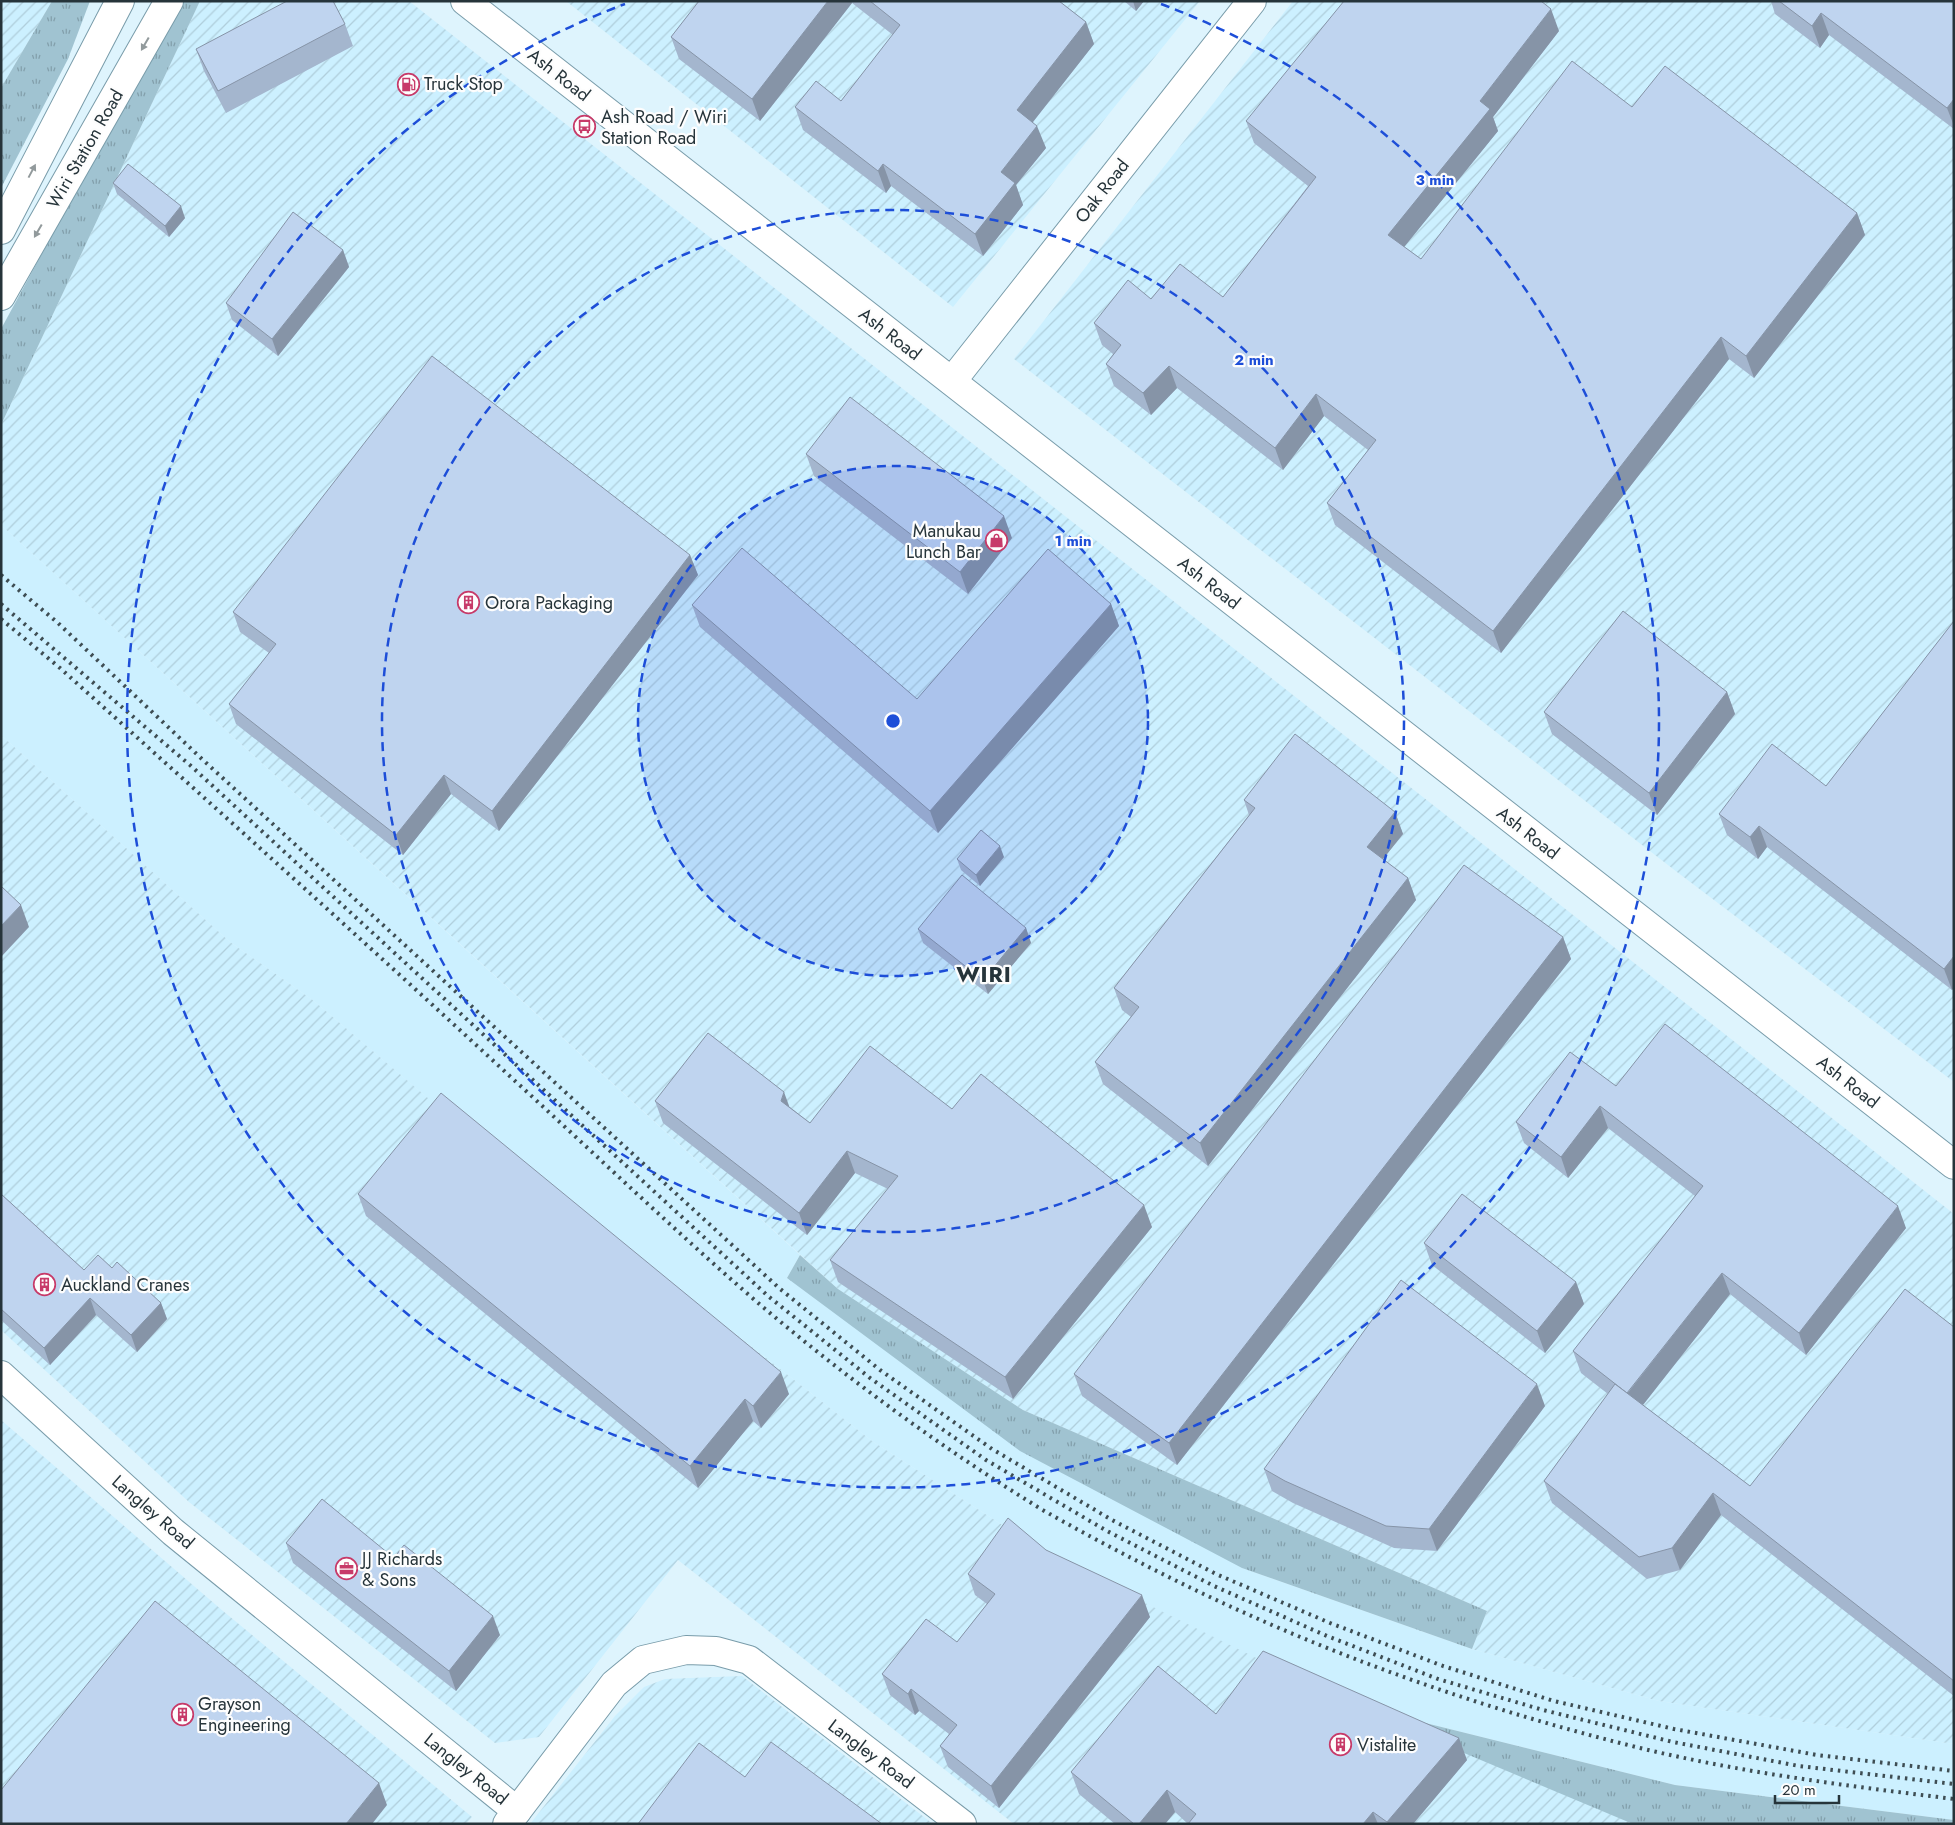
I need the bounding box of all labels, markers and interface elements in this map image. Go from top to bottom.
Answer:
one-way arrow [140,37,149,50]
street label: Ash Road [522,42,596,108]
place label: Truck Stop [424,71,503,97]
fuel station icon: Truck Stop [396,72,420,96]
street label: Wiri Station Road [40,84,130,214]
place label: Ash Road / Wiri Station Road [601,104,727,151]
bus stop icon: Ash Road / Wiri Station Road [573,115,597,139]
street label: Oak Road [1069,153,1135,229]
one-way arrow [28,164,36,179]
text: 3 min [1416,169,1454,191]
one-way arrow [34,224,43,237]
street label: Ash Road [853,301,927,367]
text: 2 min [1234,349,1274,371]
place label: Manukau Lunch Bar [906,518,982,565]
shop icon: Manukau Lunch Bar [985,529,1009,553]
text: 1 min [1054,530,1092,552]
street label: Ash Road [1172,550,1246,616]
place label: Orora Packaging [485,590,613,616]
building icon: Orora Packaging [457,591,481,615]
centre of rings [884,712,902,730]
street label: Ash Road [1491,800,1565,866]
district label: WIRI [956,958,1012,990]
street label: Ash Road [1811,1049,1885,1115]
place label: Auckland Cranes [61,1272,190,1298]
building icon: Auckland Cranes [33,1273,57,1297]
street label: Langley Road [106,1469,200,1555]
place label: JJ Richards & Sons [360,1546,442,1593]
office icon: JJ Richards & Sons [334,1557,358,1581]
place label: Grayson Engineering [198,1691,291,1738]
building icon: Grayson Engineering [170,1702,194,1726]
street label: Langley Road [823,1713,919,1795]
street label: Langley Road [418,1727,514,1811]
place label: Vistalite [1357,1732,1416,1758]
building icon: Vistalite [1329,1733,1353,1757]
scale bar [1775,1772,1839,1804]
text: 20 m [1782,1779,1816,1801]

